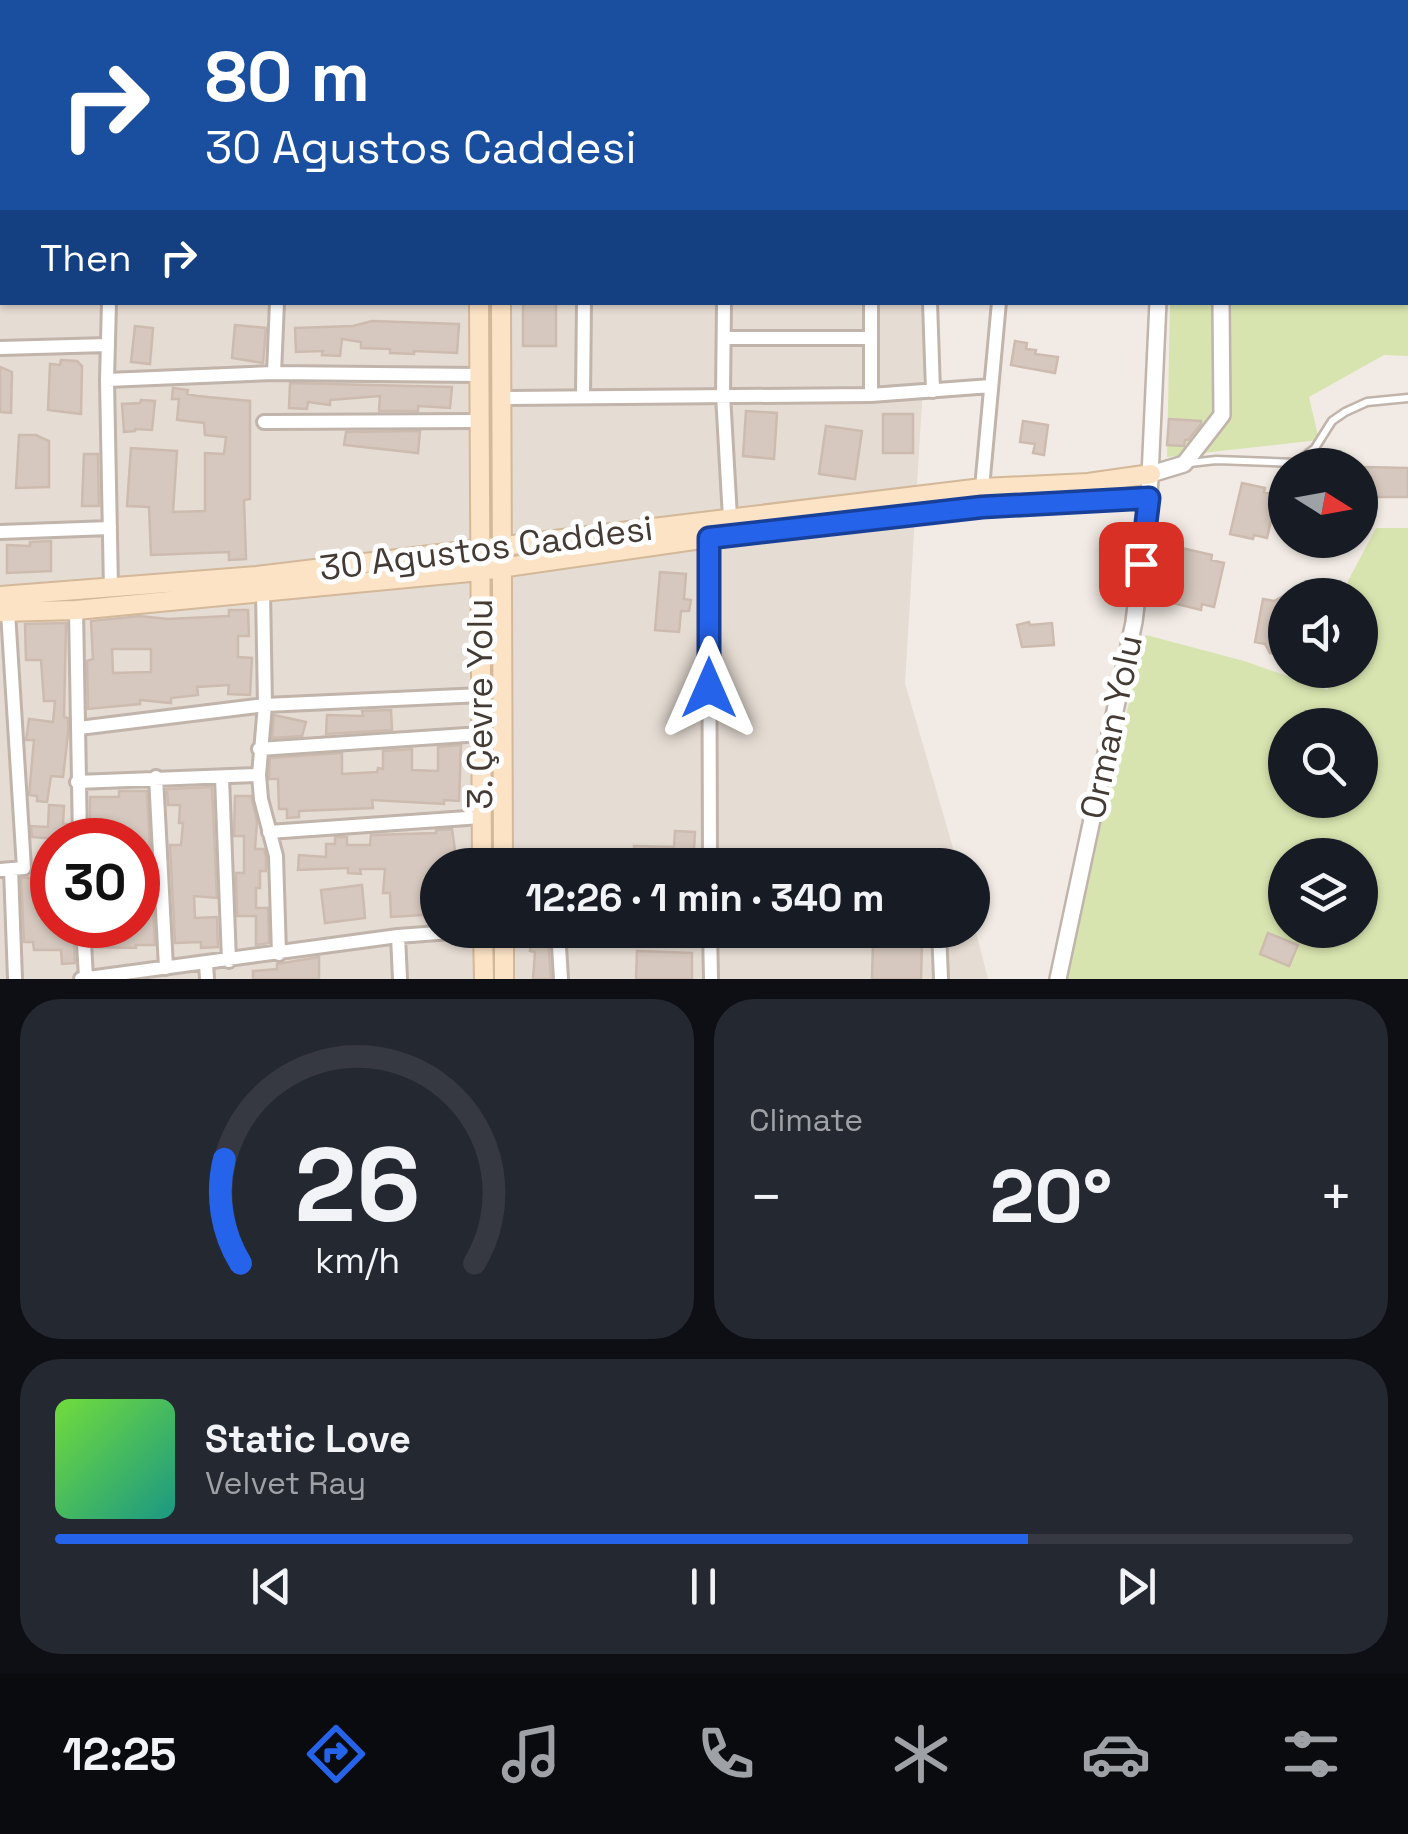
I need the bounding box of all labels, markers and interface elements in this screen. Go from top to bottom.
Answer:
text: 80 m [205,32,370,121]
icon: right [40,40,170,170]
text: 30 Agustos Caddesi [205,119,636,176]
icon: right [151,230,206,285]
text: Then [40,234,131,282]
north arrow [1268,448,1378,558]
map controls [1268,448,1378,948]
street label: 30 Agustos Caddesi [317,506,655,590]
pin [1099,522,1184,607]
icon: arrive [1114,537,1169,592]
button: sound [1268,578,1378,688]
street label: 3. Çevre Yolu [458,599,502,809]
street label: Orman Yolu [1070,631,1152,823]
position arrow [657,636,761,740]
button: search [1268,708,1378,818]
speed limit sign: 30 [30,818,160,948]
button: layers [1268,838,1378,948]
text: 12:26 · 1 min · 340 m [525,874,885,922]
text: Climate [749,1100,863,1140]
text: 26 [294,1119,420,1251]
text: 20° [990,1148,1112,1244]
text: − [749,1162,783,1232]
text: + [1319,1162,1353,1232]
text: km/h [314,1238,400,1283]
text: Static Love [205,1415,411,1463]
text: Velvet Ray [205,1463,366,1503]
icon: previous [244,1559,299,1614]
icon: pause [676,1559,731,1614]
icon: next [1109,1559,1164,1614]
icon: directions [301,1719,371,1789]
icon: music [496,1719,566,1789]
icon: phone [691,1719,761,1789]
icon: climate [886,1719,956,1789]
icon: car [1081,1719,1151,1789]
icon: filters [1276,1719,1346,1789]
text: 12:25 [62,1726,177,1783]

